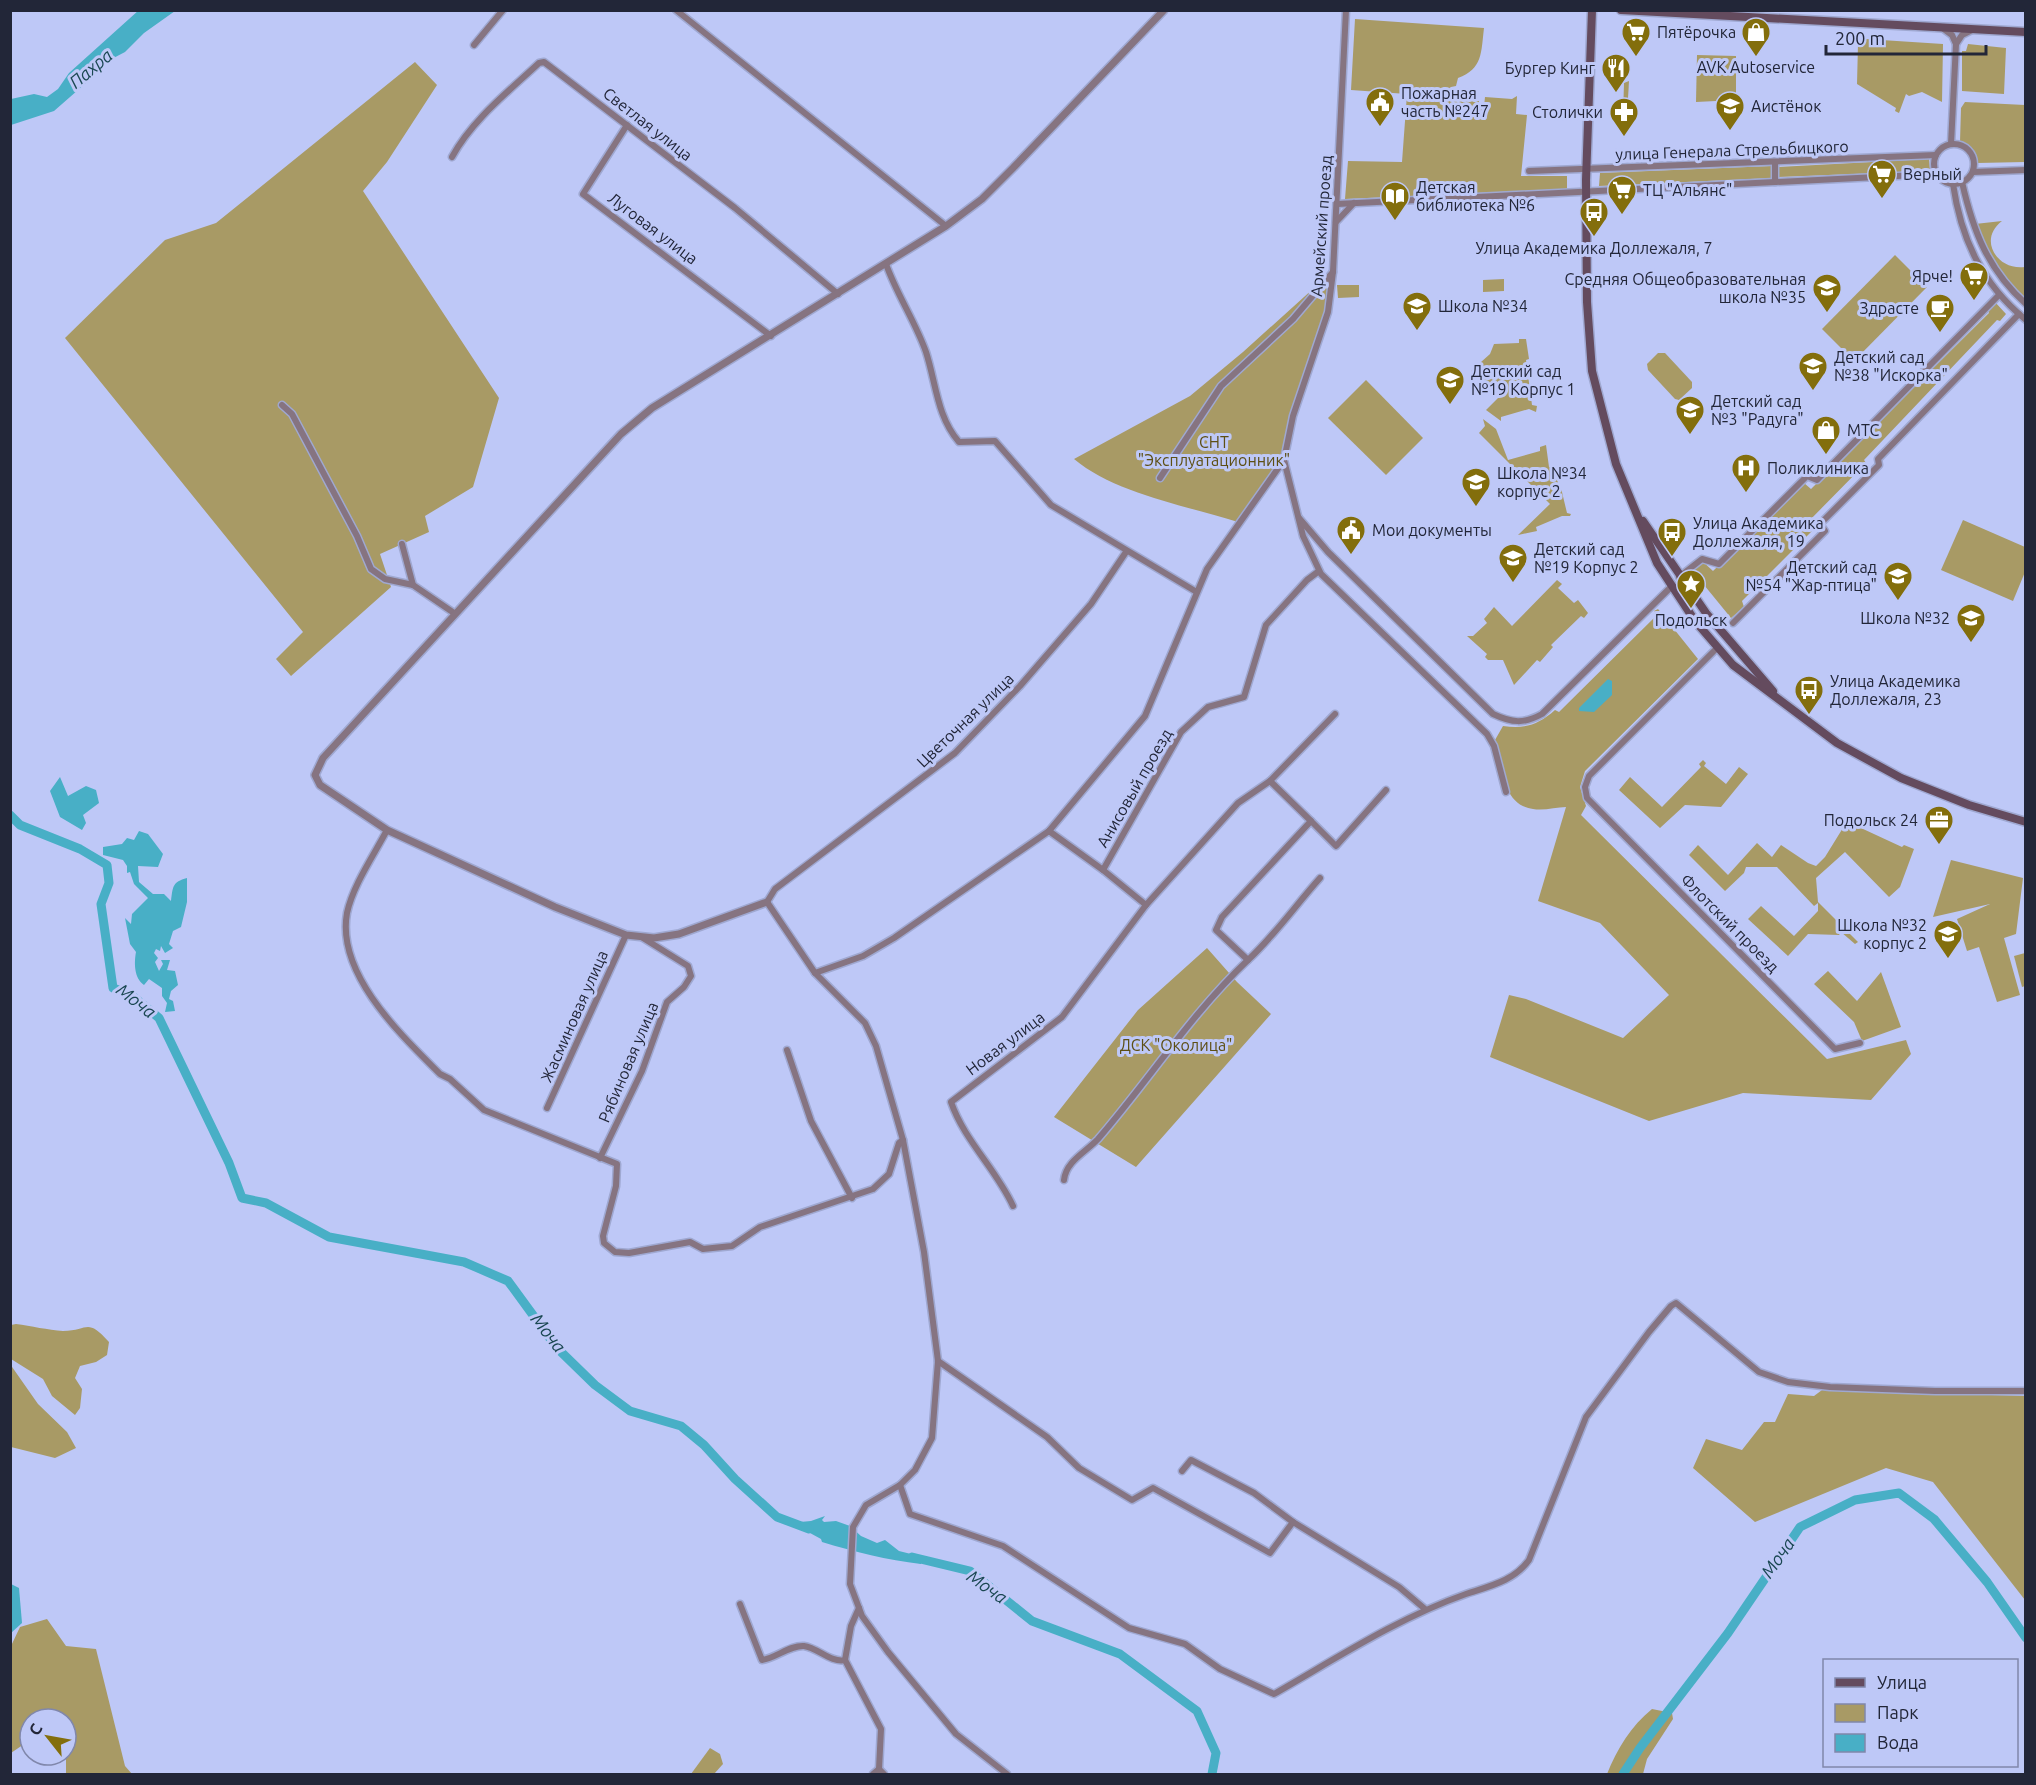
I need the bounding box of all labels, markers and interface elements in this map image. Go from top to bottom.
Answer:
supermarket icon: Пятёрочка [1620,16,1652,58]
shop icon: AVK Autoservice [1740,16,1772,58]
scale bar [1826,18,1986,56]
place label: Пятёрочка [1657,23,1736,41]
text: 200 m [1835,28,1885,48]
water label: Пахра [65,44,116,92]
restaurant icon: Бургер Кинг [1600,52,1632,94]
place label: AVK Autoservice [1697,58,1815,76]
place label: Бургер Кинг [1505,59,1596,77]
street label: Светлая улица [600,84,696,164]
place label: Пожарная часть №247 [1401,84,1489,120]
public building icon: Пожарная часть №247 [1364,86,1396,128]
school or university icon: Аистёнок [1714,90,1746,132]
pharmacy icon: Столички [1608,96,1640,138]
place label: Аистёнок [1751,97,1821,115]
place label: Столички [1532,103,1603,121]
street label: улица Генерала Стрельбицкого [1615,137,1849,163]
street label: Армейский проезд [1307,155,1335,297]
supermarket icon: Верный [1866,158,1898,200]
place label: Верный [1903,165,1962,183]
supermarket icon: ТЦ "Альянс" [1606,174,1638,216]
place label: Детская библиотека №6 [1416,178,1535,214]
library icon: Детская библиотека №6 [1379,180,1411,222]
place label: ТЦ "Альянс" [1643,181,1732,199]
street label: Луговая улица [605,188,701,268]
bus stop icon: Улица Академика Доллежаля, 7 [1578,196,1610,238]
place label: Улица Академика Доллежаля, 7 [1475,239,1713,257]
supermarket icon: Ярче! [1958,260,1990,302]
place label: Ярче! [1912,267,1953,285]
place label: Средняя Общеобразовательная школа №35 [1565,270,1806,306]
school or university icon: Средняя Общеобразовательная школа №35 [1811,272,1843,314]
school or university icon: Школа №34 [1401,290,1433,332]
cafe icon: Здрасте [1924,292,1956,334]
place label: Школа №34 [1438,297,1528,315]
place label: Здрасте [1859,299,1919,317]
place label: Детский сад №38 "Искорка" [1834,348,1948,384]
school or university icon: Детский сад №38 "Искорка" [1797,350,1829,392]
place label: Детский сад №19 Корпус 1 [1471,362,1576,398]
school or university icon: Детский сад №19 Корпус 1 [1434,364,1466,406]
place label: Детский сад №3 "Радуга" [1711,392,1804,428]
school or university icon: Детский сад №3 "Радуга" [1674,394,1706,436]
shop icon: МТС [1810,414,1842,456]
place label: МТС [1847,421,1880,439]
park label: СНТ "Эксплуатационник" [1138,433,1290,469]
hospital icon: Поликлиника [1730,452,1762,494]
place label: Поликлиника [1767,459,1869,477]
place label: Школа №34 корпус 2 [1497,464,1587,500]
school or university icon: Школа №34 корпус 2 [1460,466,1492,508]
public building icon: Мои документы [1335,514,1367,556]
place label: Улица Академика Доллежаля, 19 [1693,514,1824,550]
bus stop icon: Улица Академика Доллежаля, 19 [1656,516,1688,558]
place label: Мои документы [1372,521,1492,539]
place label: Детский сад №19 Корпус 2 [1534,540,1639,576]
school or university icon: Детский сад №19 Корпус 2 [1497,542,1529,584]
place label: Детский сад №54 "Жар-птица" [1746,558,1877,594]
school or university icon: Детский сад №54 "Жар-птица" [1882,560,1914,602]
place icon: Подольск [1675,568,1707,610]
school or university icon: Школа №32 [1955,602,1987,644]
place label: Школа №32 [1860,609,1950,627]
place label: Подольск [1655,611,1727,629]
street label: Цветочная улица [913,669,1017,771]
place label: Улица Академика Доллежаля, 23 [1830,672,1961,708]
bus stop icon: Улица Академика Доллежаля, 23 [1793,674,1825,716]
street label: Анисовый проезд [1093,726,1175,850]
office icon: Подольск 24 [1923,804,1955,846]
place label: Подольск 24 [1824,811,1918,829]
street label: Флотский проезд [1677,870,1783,976]
place label: Школа №32 корпус 2 [1837,916,1927,952]
school or university icon: Школа №32 корпус 2 [1932,918,1964,960]
street label: Жасминовая улица [537,947,611,1085]
water label: Моча [113,979,160,1022]
street label: Рябиновая улица [595,999,661,1125]
street label: Новая улица [962,1008,1048,1078]
park label: ДСК "Околица" [1120,1036,1232,1054]
water label: Моча [527,1309,570,1356]
water label: Моча [1756,1534,1798,1581]
water label: Моча [964,1565,1011,1607]
legend [1823,1659,2018,1767]
text: Улица [1877,1672,1927,1692]
text: Парк [1877,1702,1918,1722]
north arrow [18,1707,78,1767]
text: С [25,1720,45,1738]
text: Вода [1877,1732,1919,1752]

